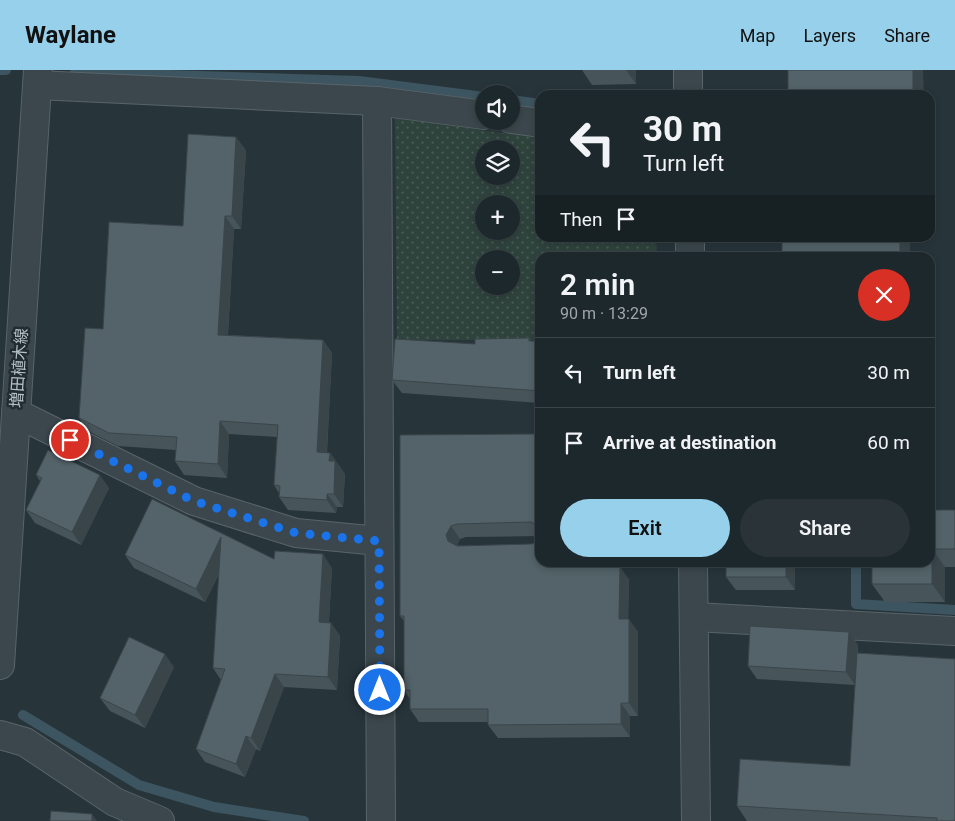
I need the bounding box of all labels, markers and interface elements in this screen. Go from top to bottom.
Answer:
text: Waylane [25,21,116,49]
text: Map [740,25,775,46]
text: Layers [803,25,856,46]
text: Share [884,25,930,46]
map controls [475,85,520,295]
button: sound [475,85,520,130]
text: 30 m [643,109,722,150]
icon: left [560,110,625,175]
button: layers [475,140,520,185]
text: Turn left [643,151,724,176]
button: + [475,195,520,240]
icon: arrive [612,205,640,233]
text: Then [560,208,602,231]
button: − [475,250,520,295]
text: 2 min [560,267,635,302]
button: close [858,269,910,321]
text: 90 m · 13:29 [560,304,648,323]
street label: 増田植木線 [7,327,31,409]
icon: left [560,359,588,387]
text: Turn left [603,361,676,384]
text: 30 m [867,361,910,384]
pin [49,419,91,461]
icon: arrive [56,426,84,454]
icon: arrive [560,429,588,457]
text: Arrive at destination [603,431,776,454]
text: 60 m [867,431,910,454]
button: Exit [560,499,730,557]
button: Share [740,499,910,557]
position arrow [353,663,405,715]

